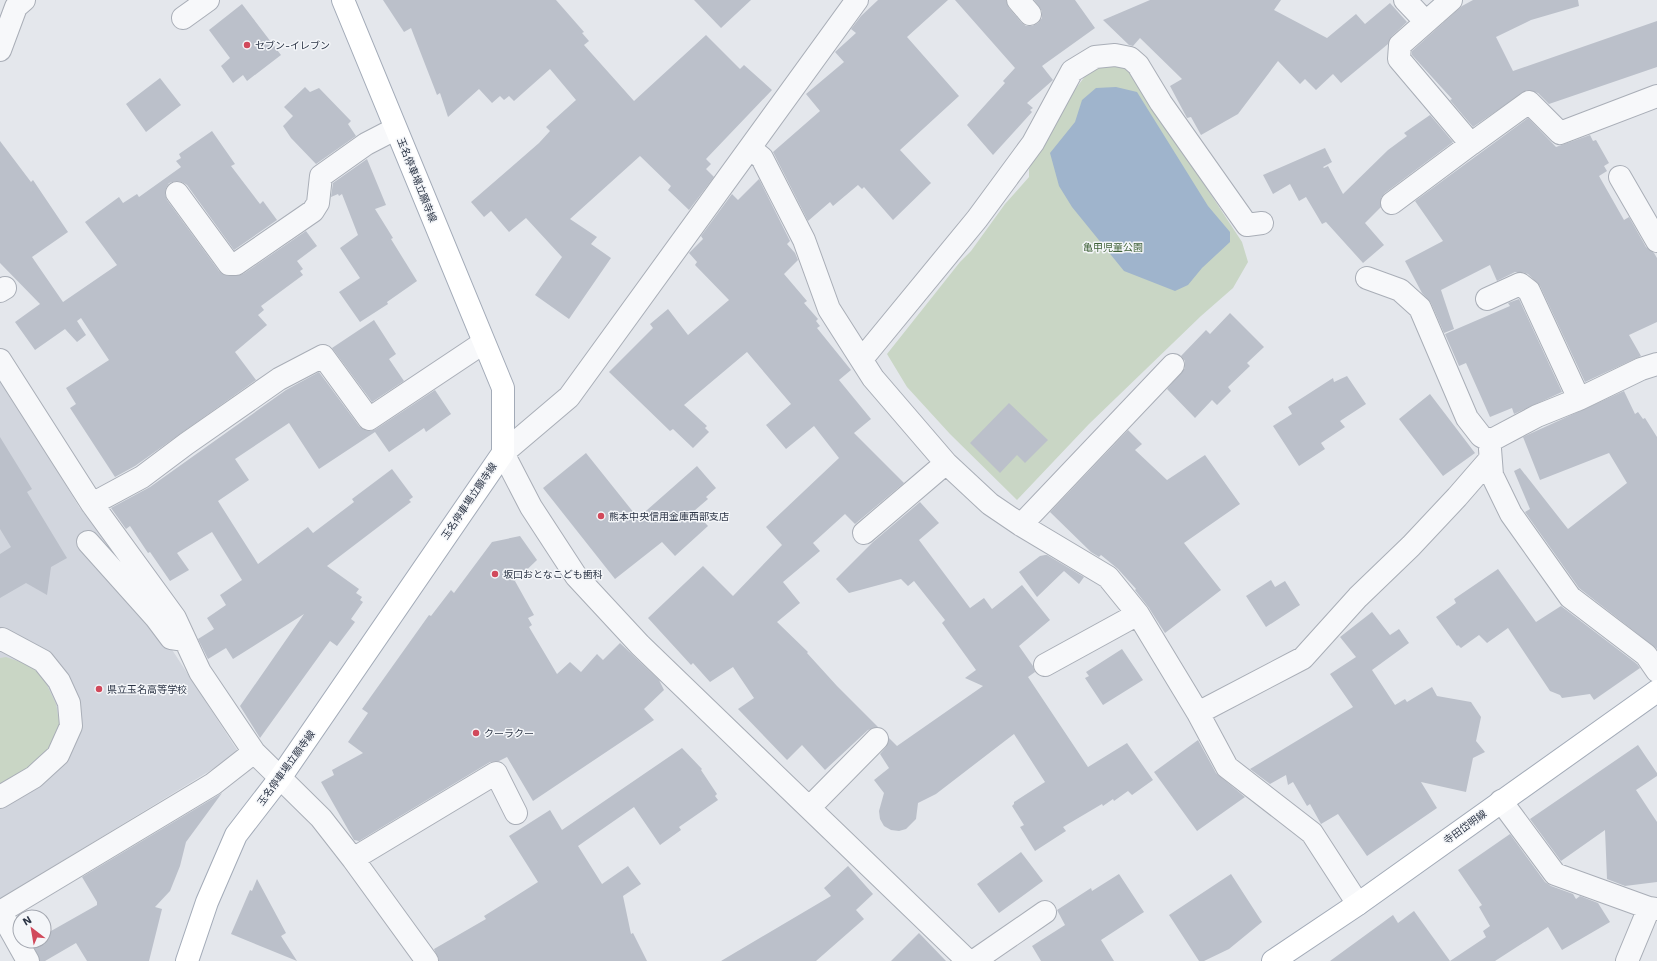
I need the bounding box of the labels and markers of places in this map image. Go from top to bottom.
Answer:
marker: セブン-イレブン [242,40,252,50]
place label: セブン-イレブン [255,40,330,51]
marker: 熊本中央信用金庫西部支店 [596,511,606,521]
place label: 熊本中央信用金庫西部支店 [609,511,729,522]
marker: 坂口おとなこども歯科 [490,569,500,579]
place label: 坂口おとなこども歯科 [503,569,603,580]
marker: 県立玉名高等学校 [94,684,104,694]
place label: 県立玉名高等学校 [107,684,187,695]
marker: クーラクー [471,728,481,738]
place label: クーラクー [484,728,534,739]

